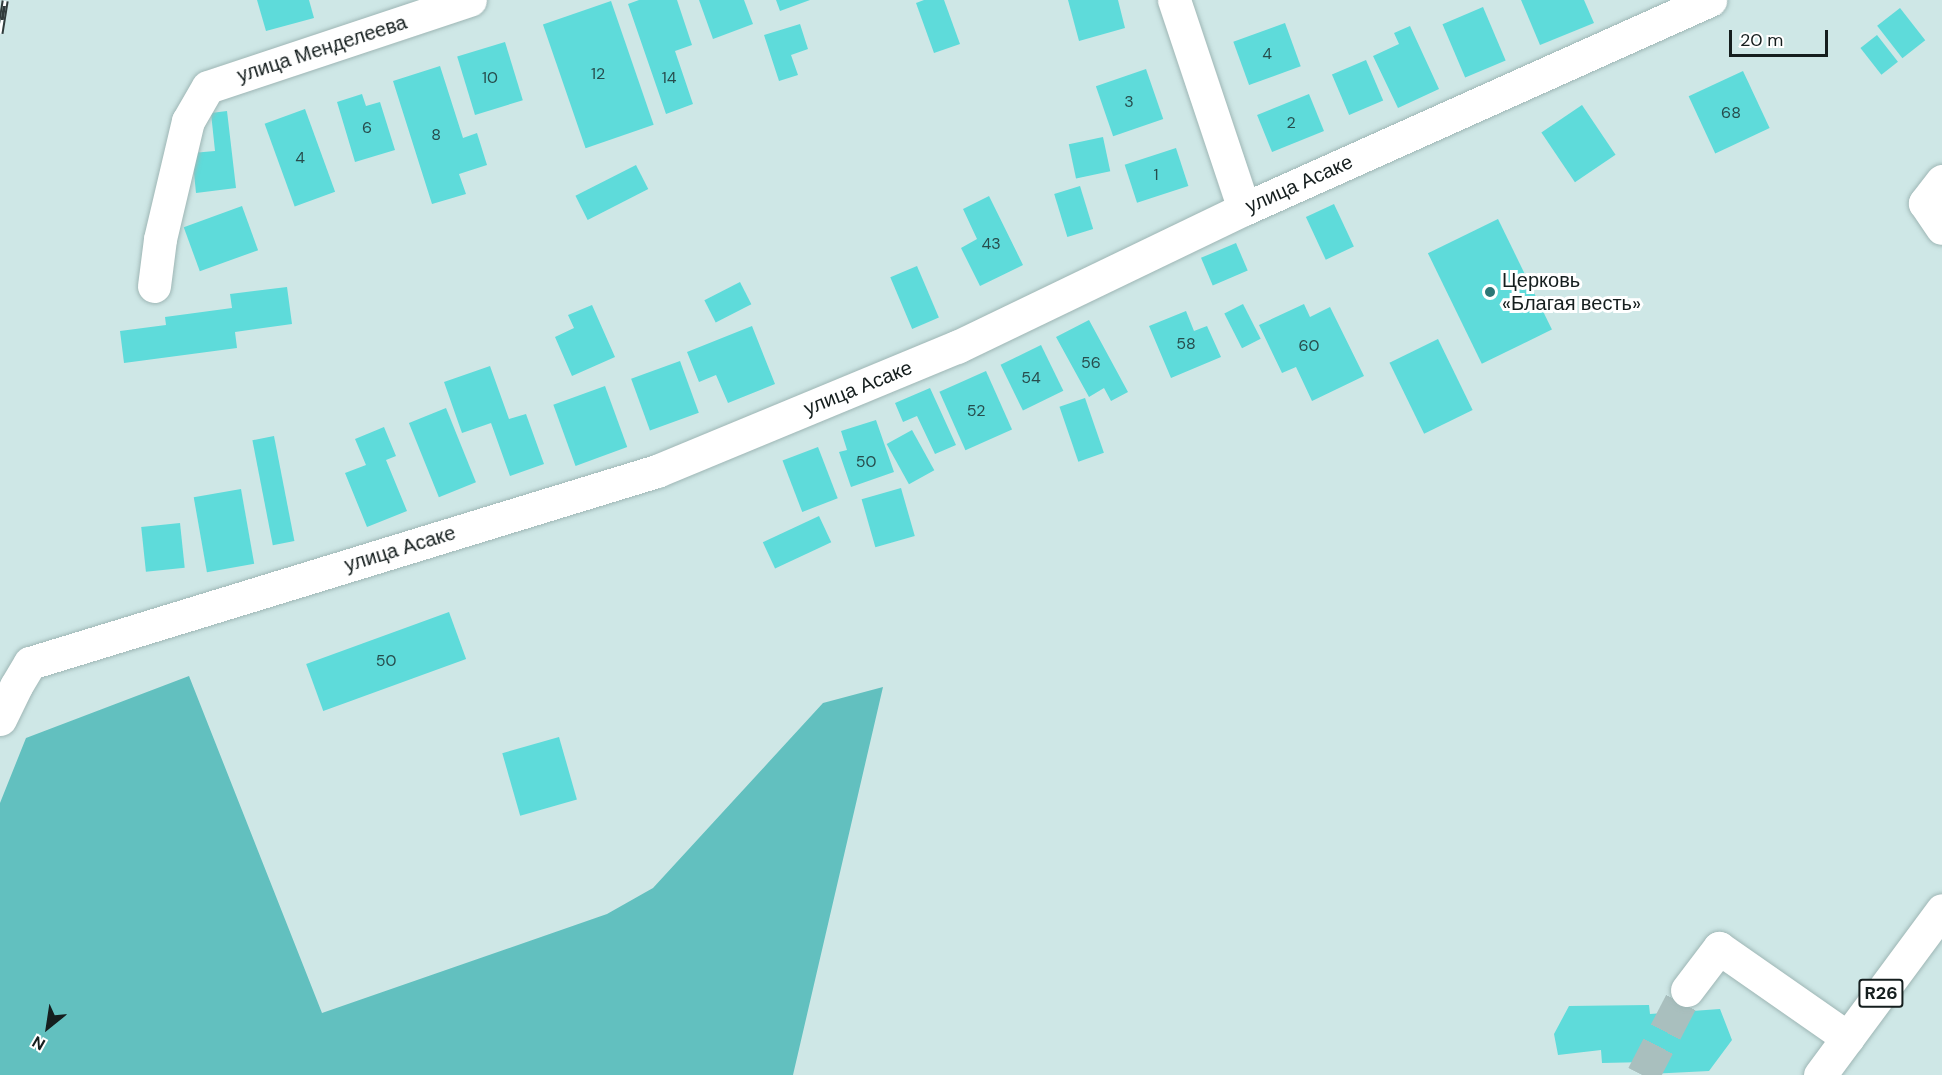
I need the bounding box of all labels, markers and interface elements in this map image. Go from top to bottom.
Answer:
street label: улица Менделеева [234,10,410,88]
scale bar [1732,18,1831,56]
text: 20 m [1740,28,1783,52]
house number: 4 [1262,44,1272,64]
house number: 12 [591,64,605,84]
house number: 10 [482,68,498,88]
house number: 14 [662,68,676,88]
house number: 3 [1124,92,1134,112]
house number: 68 [1721,103,1741,123]
house number: 2 [1286,113,1296,133]
house number: 6 [362,118,372,138]
house number: 8 [431,125,441,145]
house number: 4 [295,148,305,168]
street label: улица Асаке [1242,150,1356,218]
house number: 1 [1154,165,1158,185]
house number: 43 [981,234,1001,254]
place label: Церковь «Благая весть» [1502,268,1641,315]
marker: Церковь «Благая весть» [1483,285,1497,299]
house number: 58 [1176,334,1196,354]
house number: 60 [1299,336,1319,356]
house number: 56 [1081,353,1101,373]
street label: улица Асаке [800,355,916,421]
house number: 54 [1021,368,1041,388]
house number: 52 [967,401,985,421]
house number: 50 [856,452,876,472]
street label: улица Асаке [342,521,458,577]
house number: 50 [376,651,396,671]
road number: R26 [1857,978,1905,1008]
north arrow [18,997,78,1057]
text: N [28,1031,49,1055]

